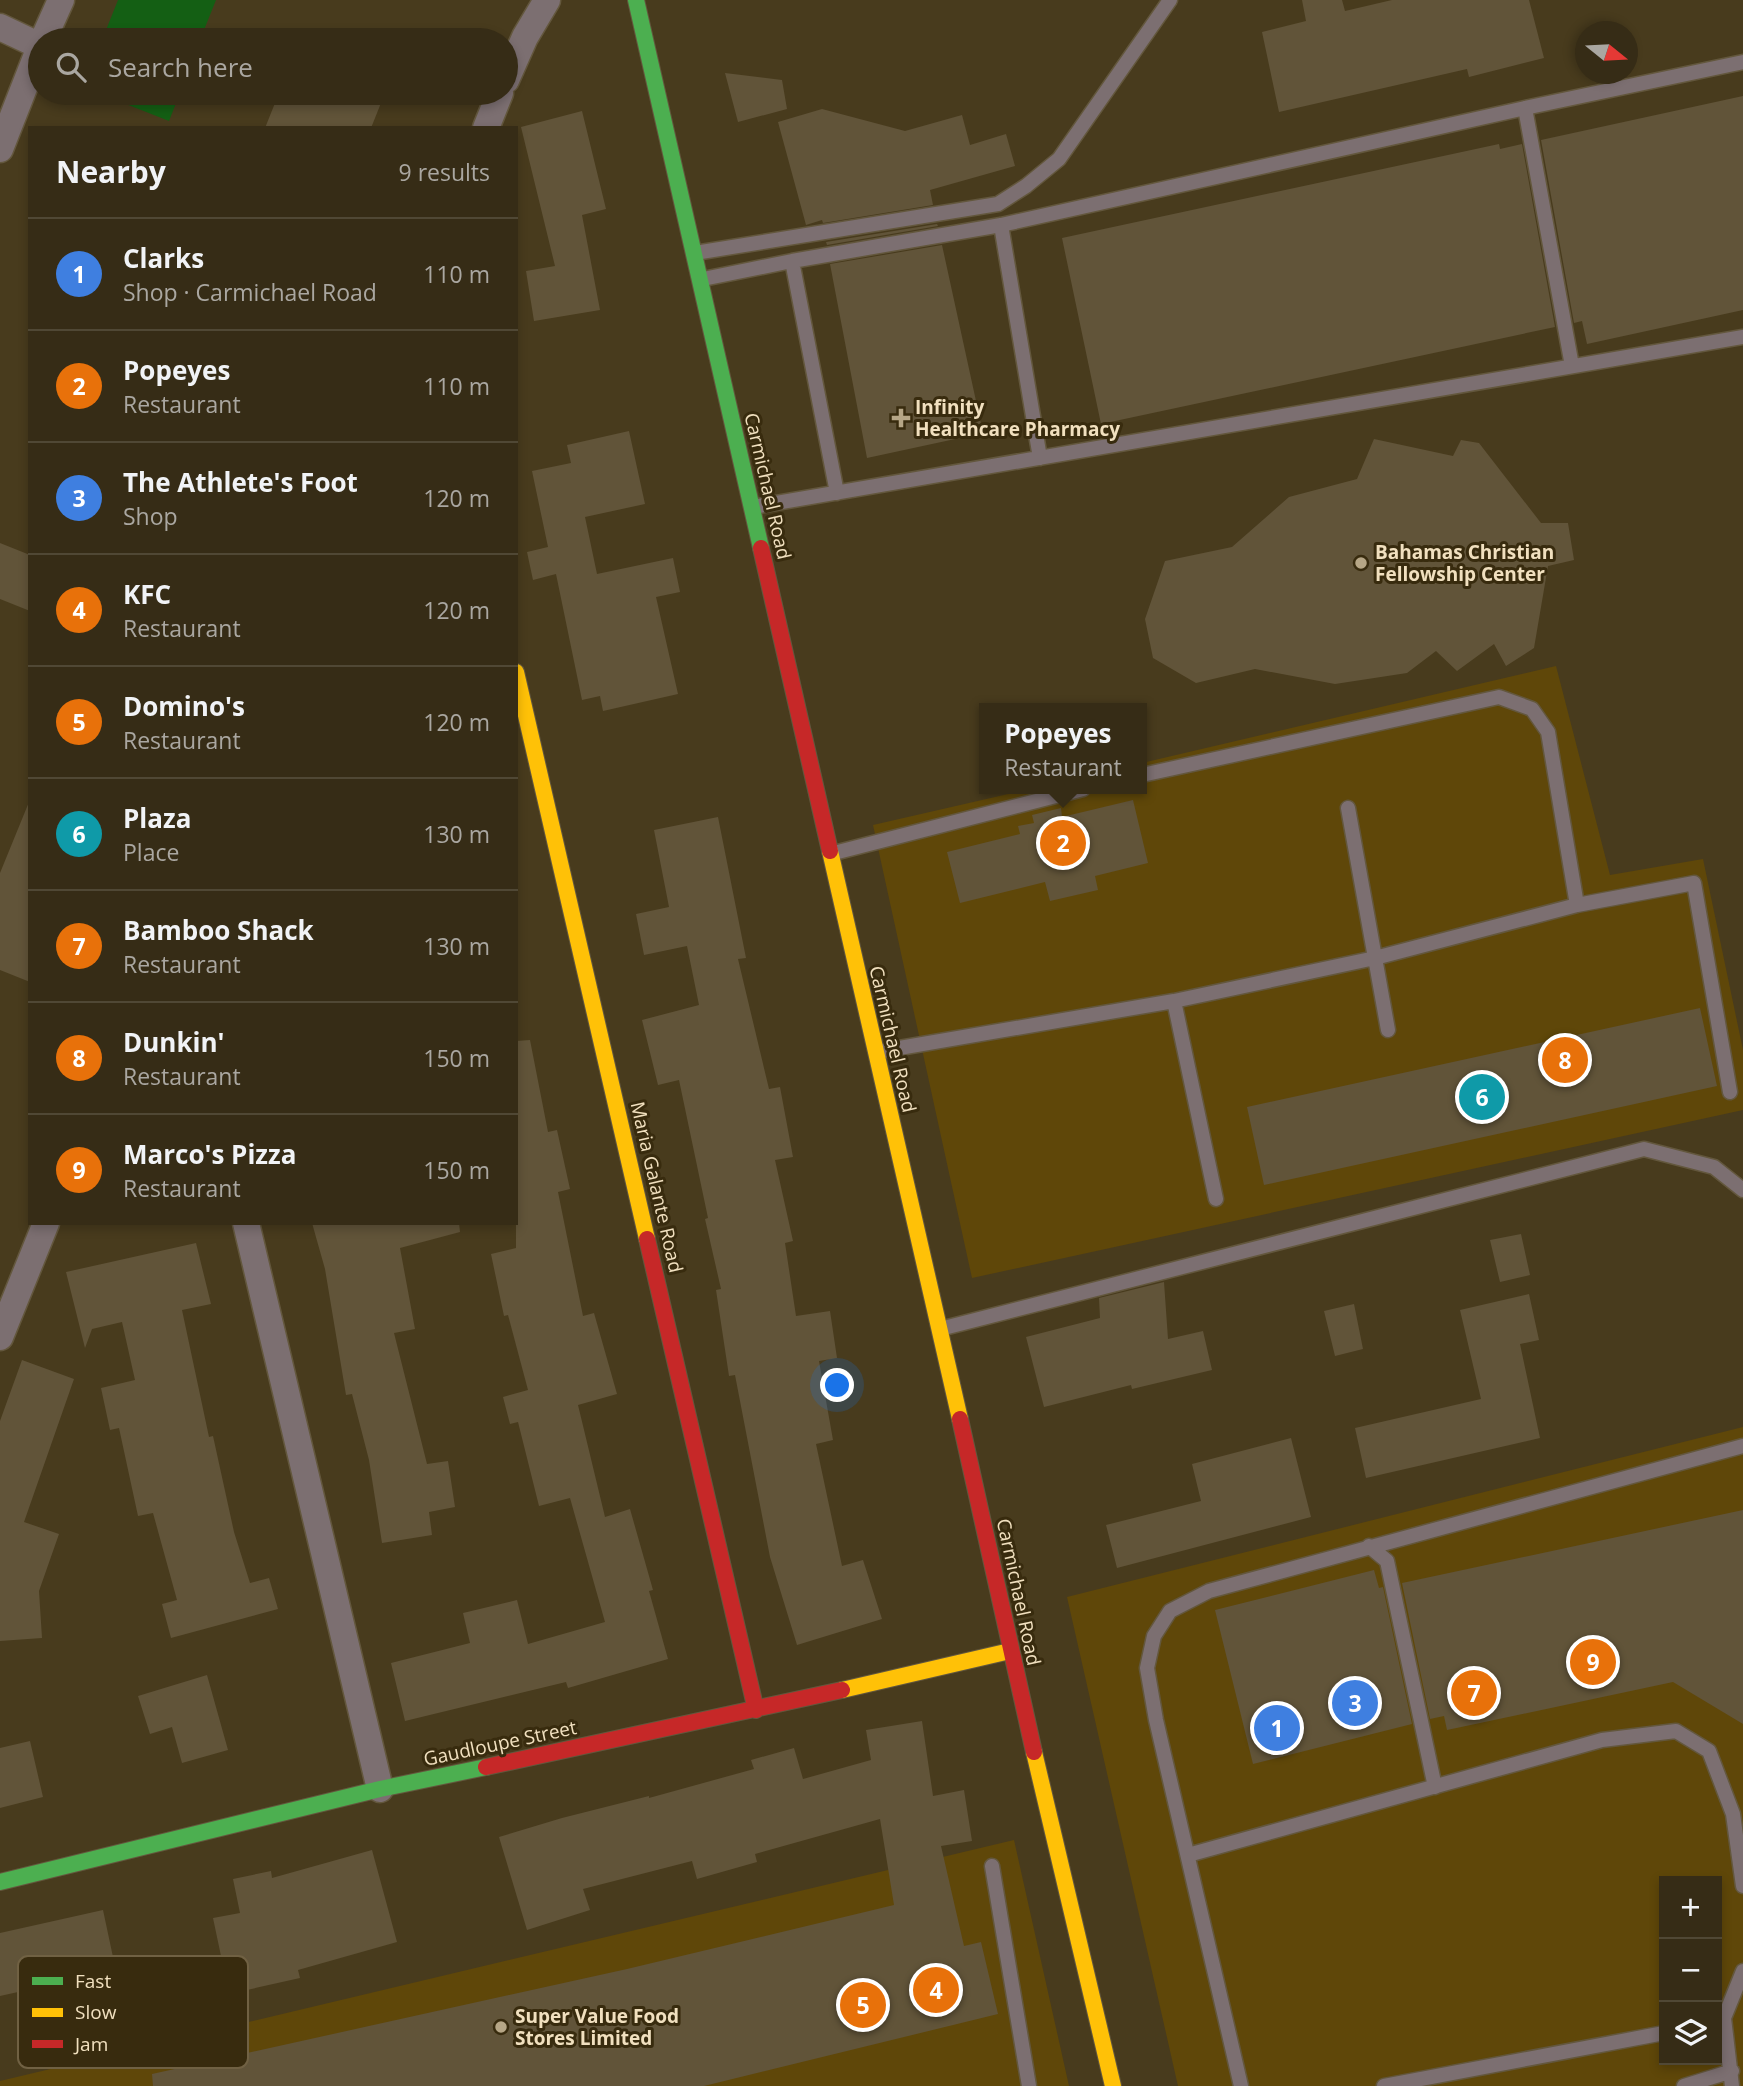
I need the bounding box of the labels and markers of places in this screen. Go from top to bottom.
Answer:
place label: Infinity Healthcare Pharmacy [915,394,1120,442]
marker: Infinity Healthcare Pharmacy [893,410,909,426]
place label: Bahamas Christian Fellowship Center [1375,539,1554,587]
marker: Bahamas Christian Fellowship Center [1353,555,1369,571]
pin: 2 [1040,817,1086,869]
pin: 8 [1542,1034,1588,1086]
pin: 6 [1459,1071,1505,1123]
pin: 9 [1570,1636,1616,1688]
pin: 7 [1451,1667,1497,1719]
pin: 3 [1332,1677,1378,1729]
pin: 1 [1254,1702,1300,1754]
pin: 4 [913,1964,959,2016]
pin: 5 [840,1979,886,2031]
place label: Super Value Food Stores Limited [515,2003,679,2051]
marker: Super Value Food Stores Limited [493,2019,509,2035]

